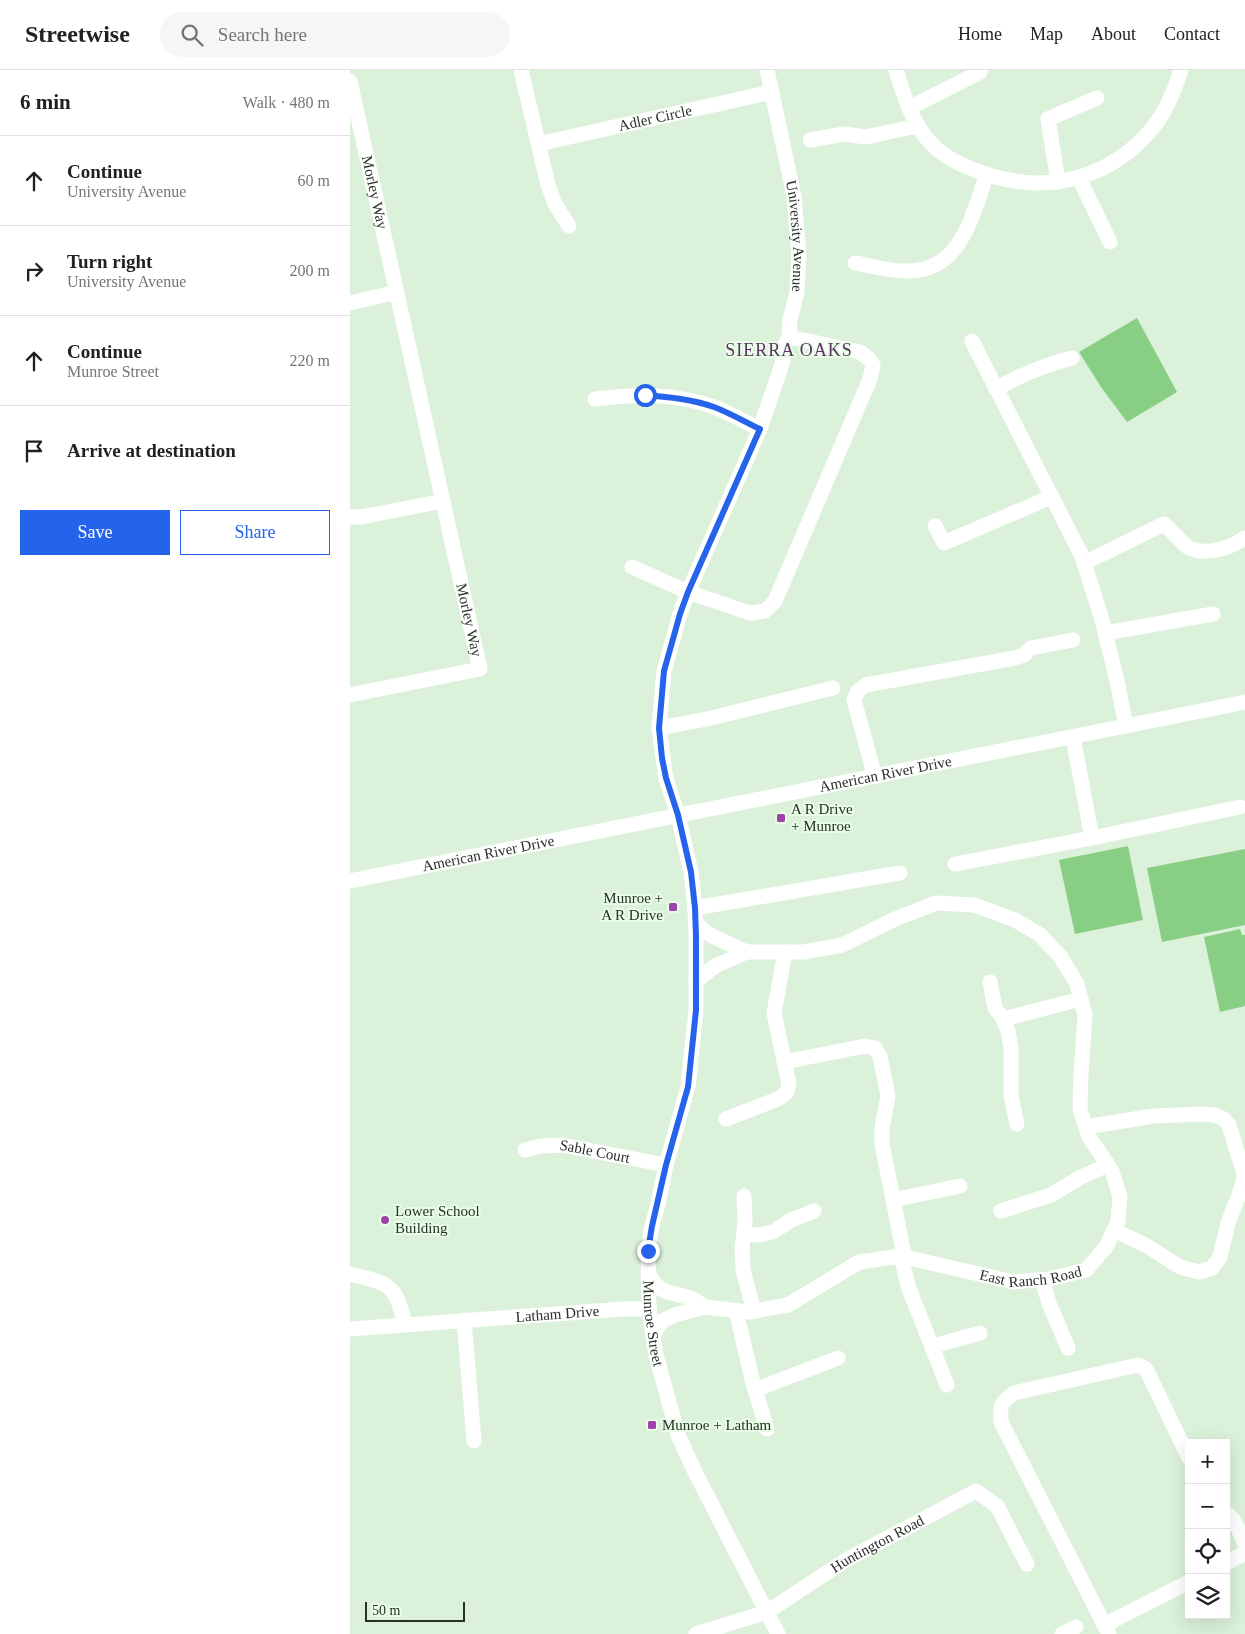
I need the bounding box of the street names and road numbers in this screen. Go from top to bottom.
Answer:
street label: Adler Circle [617,102,694,134]
street label: Morley Way [359,154,391,231]
street label: University Avenue [783,179,807,293]
street label: Morley Way [453,582,485,659]
street label: American River Drive [818,753,953,795]
street label: American River Drive [421,832,556,874]
street label: Sable Court [558,1137,632,1166]
street label: East Ranch Road [978,1263,1084,1290]
street label: Munroe Street [641,1280,667,1369]
street label: Latham Drive [515,1303,600,1325]
street label: Huntington Road [828,1512,927,1576]

